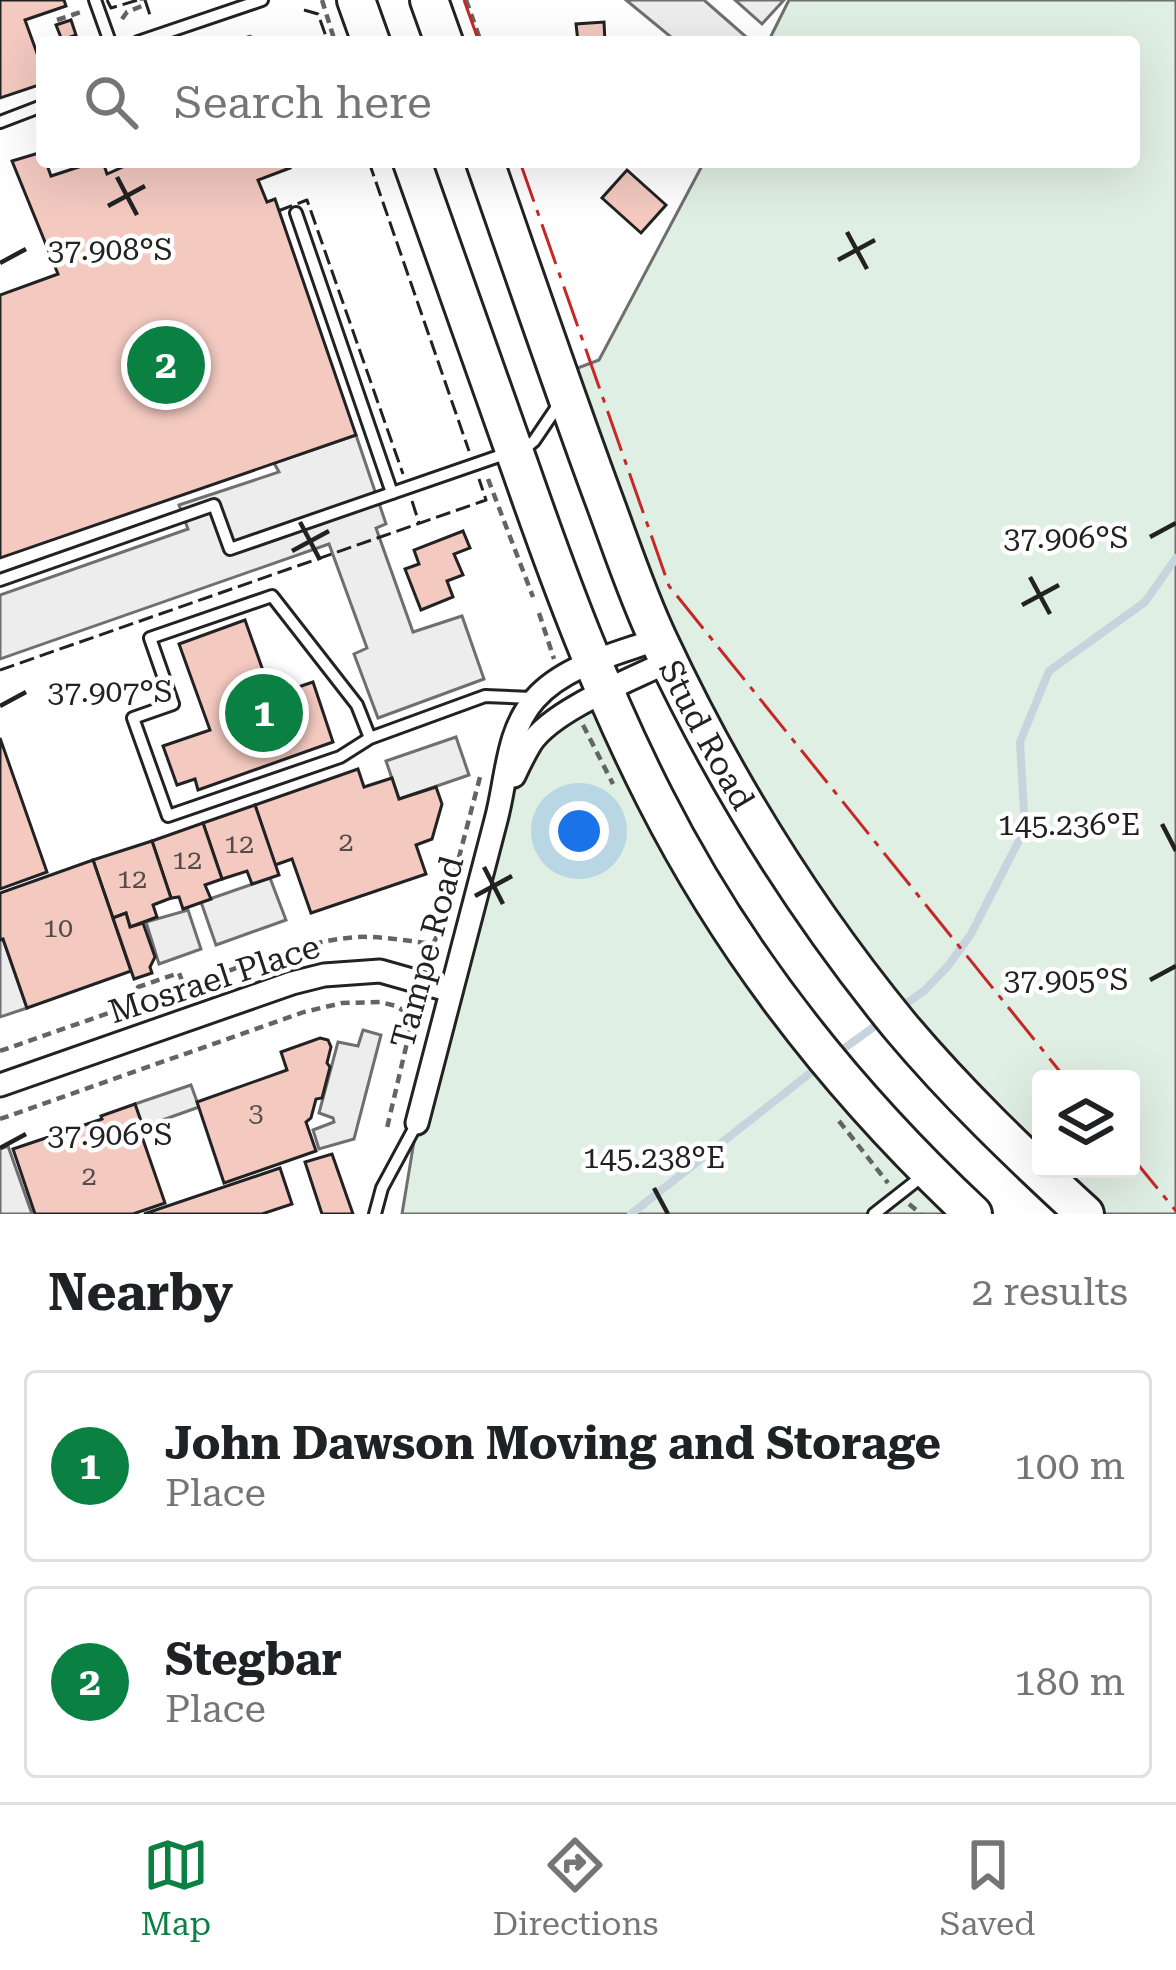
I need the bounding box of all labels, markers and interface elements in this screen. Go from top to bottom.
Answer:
search box [36,36,1140,168]
icon: search [78,69,144,135]
text: Search here [174,76,432,129]
text: 37.908°S [48,232,172,267]
pin: 2 [127,320,205,410]
text: 37.906°S [1004,520,1128,555]
street label: Stud Road [651,653,763,816]
pin: 1 [225,668,303,758]
text: 37.907°S [48,674,172,709]
your location [549,801,609,861]
text: 145.236°E [998,807,1140,842]
house number: 2 [338,826,354,858]
house number: 12 [224,828,254,860]
house number: 12 [172,844,202,876]
street label: Tampe Road [383,852,471,1052]
house number: 12 [117,863,147,895]
house number: 10 [43,912,73,944]
street label: Mosrael Place [104,927,324,1031]
text: 37.905°S [1004,962,1128,997]
map controls [1032,1070,1140,1178]
button: layers [1032,1070,1140,1178]
house number: 3 [248,1097,264,1129]
text: 37.906°S [48,1117,172,1152]
text: 145.238°E [583,1140,725,1175]
house number: 2 [81,1160,97,1192]
text: Nearby [48,1263,233,1322]
text: 2 results [971,1269,1128,1315]
text: John Dawson Moving and Storage [165,1417,941,1470]
text: 1 [79,1443,101,1489]
text: 100 m [1014,1443,1125,1489]
text: Place [165,1470,266,1516]
text: Stegbar [165,1633,342,1686]
text: 2 [79,1659,101,1705]
text: 180 m [1014,1659,1125,1705]
text: Place [165,1686,266,1732]
tab: Map [141,1832,211,1943]
tab: Directions [492,1832,658,1943]
tab: Saved [940,1832,1035,1943]

